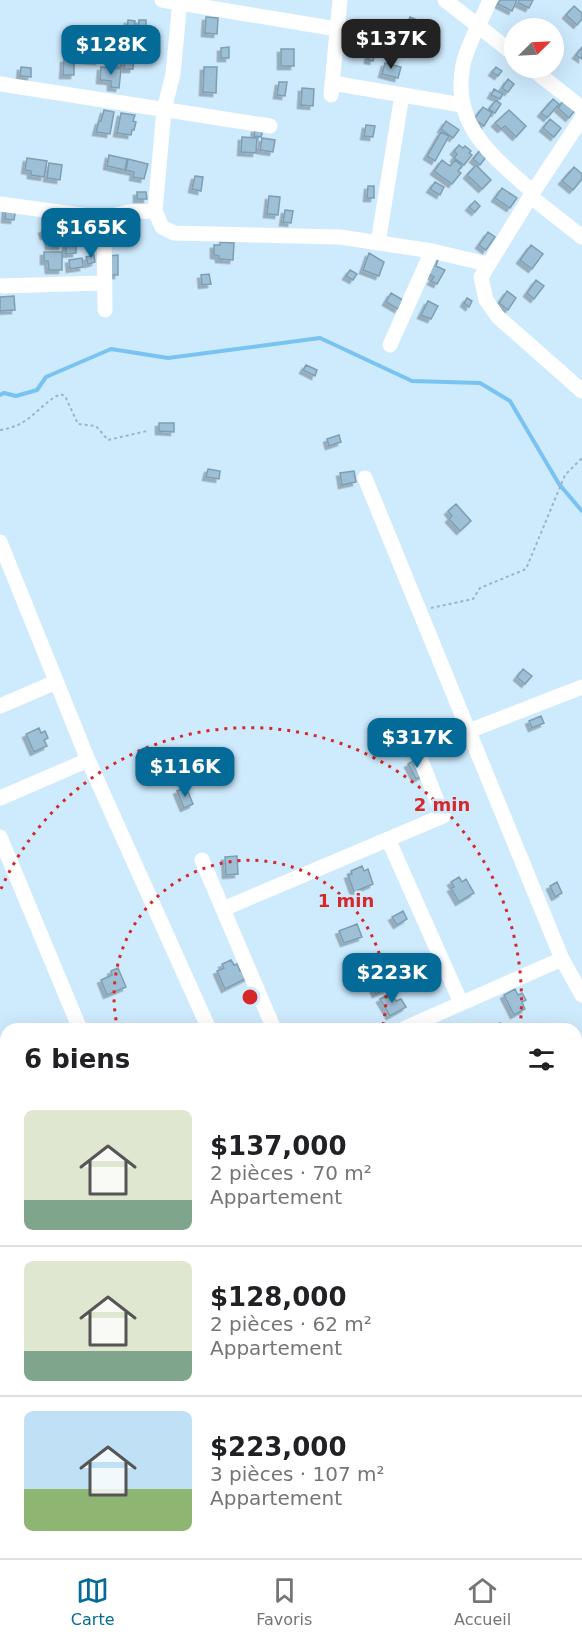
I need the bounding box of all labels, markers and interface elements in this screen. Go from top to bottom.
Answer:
north arrow [504,18,564,78]
map controls [504,18,564,78]
pin: $137K [349,19,433,70]
pin: $128K [69,25,153,76]
text: $137K [355,26,427,50]
text: $128K [75,32,147,56]
pin: $165K [49,208,133,259]
text: $165K [55,215,127,239]
pin: $317K [375,718,459,769]
text: $317K [381,725,453,749]
pin: $116K [143,747,227,798]
text: $116K [149,754,221,778]
text: 2 min [414,794,470,815]
text: 1 min [318,890,374,911]
pin: $223K [350,953,434,1004]
text: $223K [356,960,428,984]
centre of rings [240,987,260,1007]
icon: filters [525,1043,558,1076]
text: 6 biens [24,1044,130,1074]
text: $137,000 [210,1131,347,1161]
icon: home [72,1134,144,1206]
text: 2 pièces · 70 m² [210,1161,372,1185]
text: Appartement [210,1185,342,1209]
text: $128,000 [210,1282,347,1312]
icon: home [72,1285,144,1357]
text: 2 pièces · 62 m² [210,1312,372,1336]
text: Appartement [210,1336,342,1360]
text: $223,000 [210,1432,347,1462]
icon: home [72,1435,144,1507]
text: 3 pièces · 107 m² [210,1462,384,1486]
text: Appartement [210,1486,342,1510]
tab: Carte [71,1574,115,1629]
tab: Favoris [256,1574,312,1629]
tab: Accueil [454,1574,511,1629]

